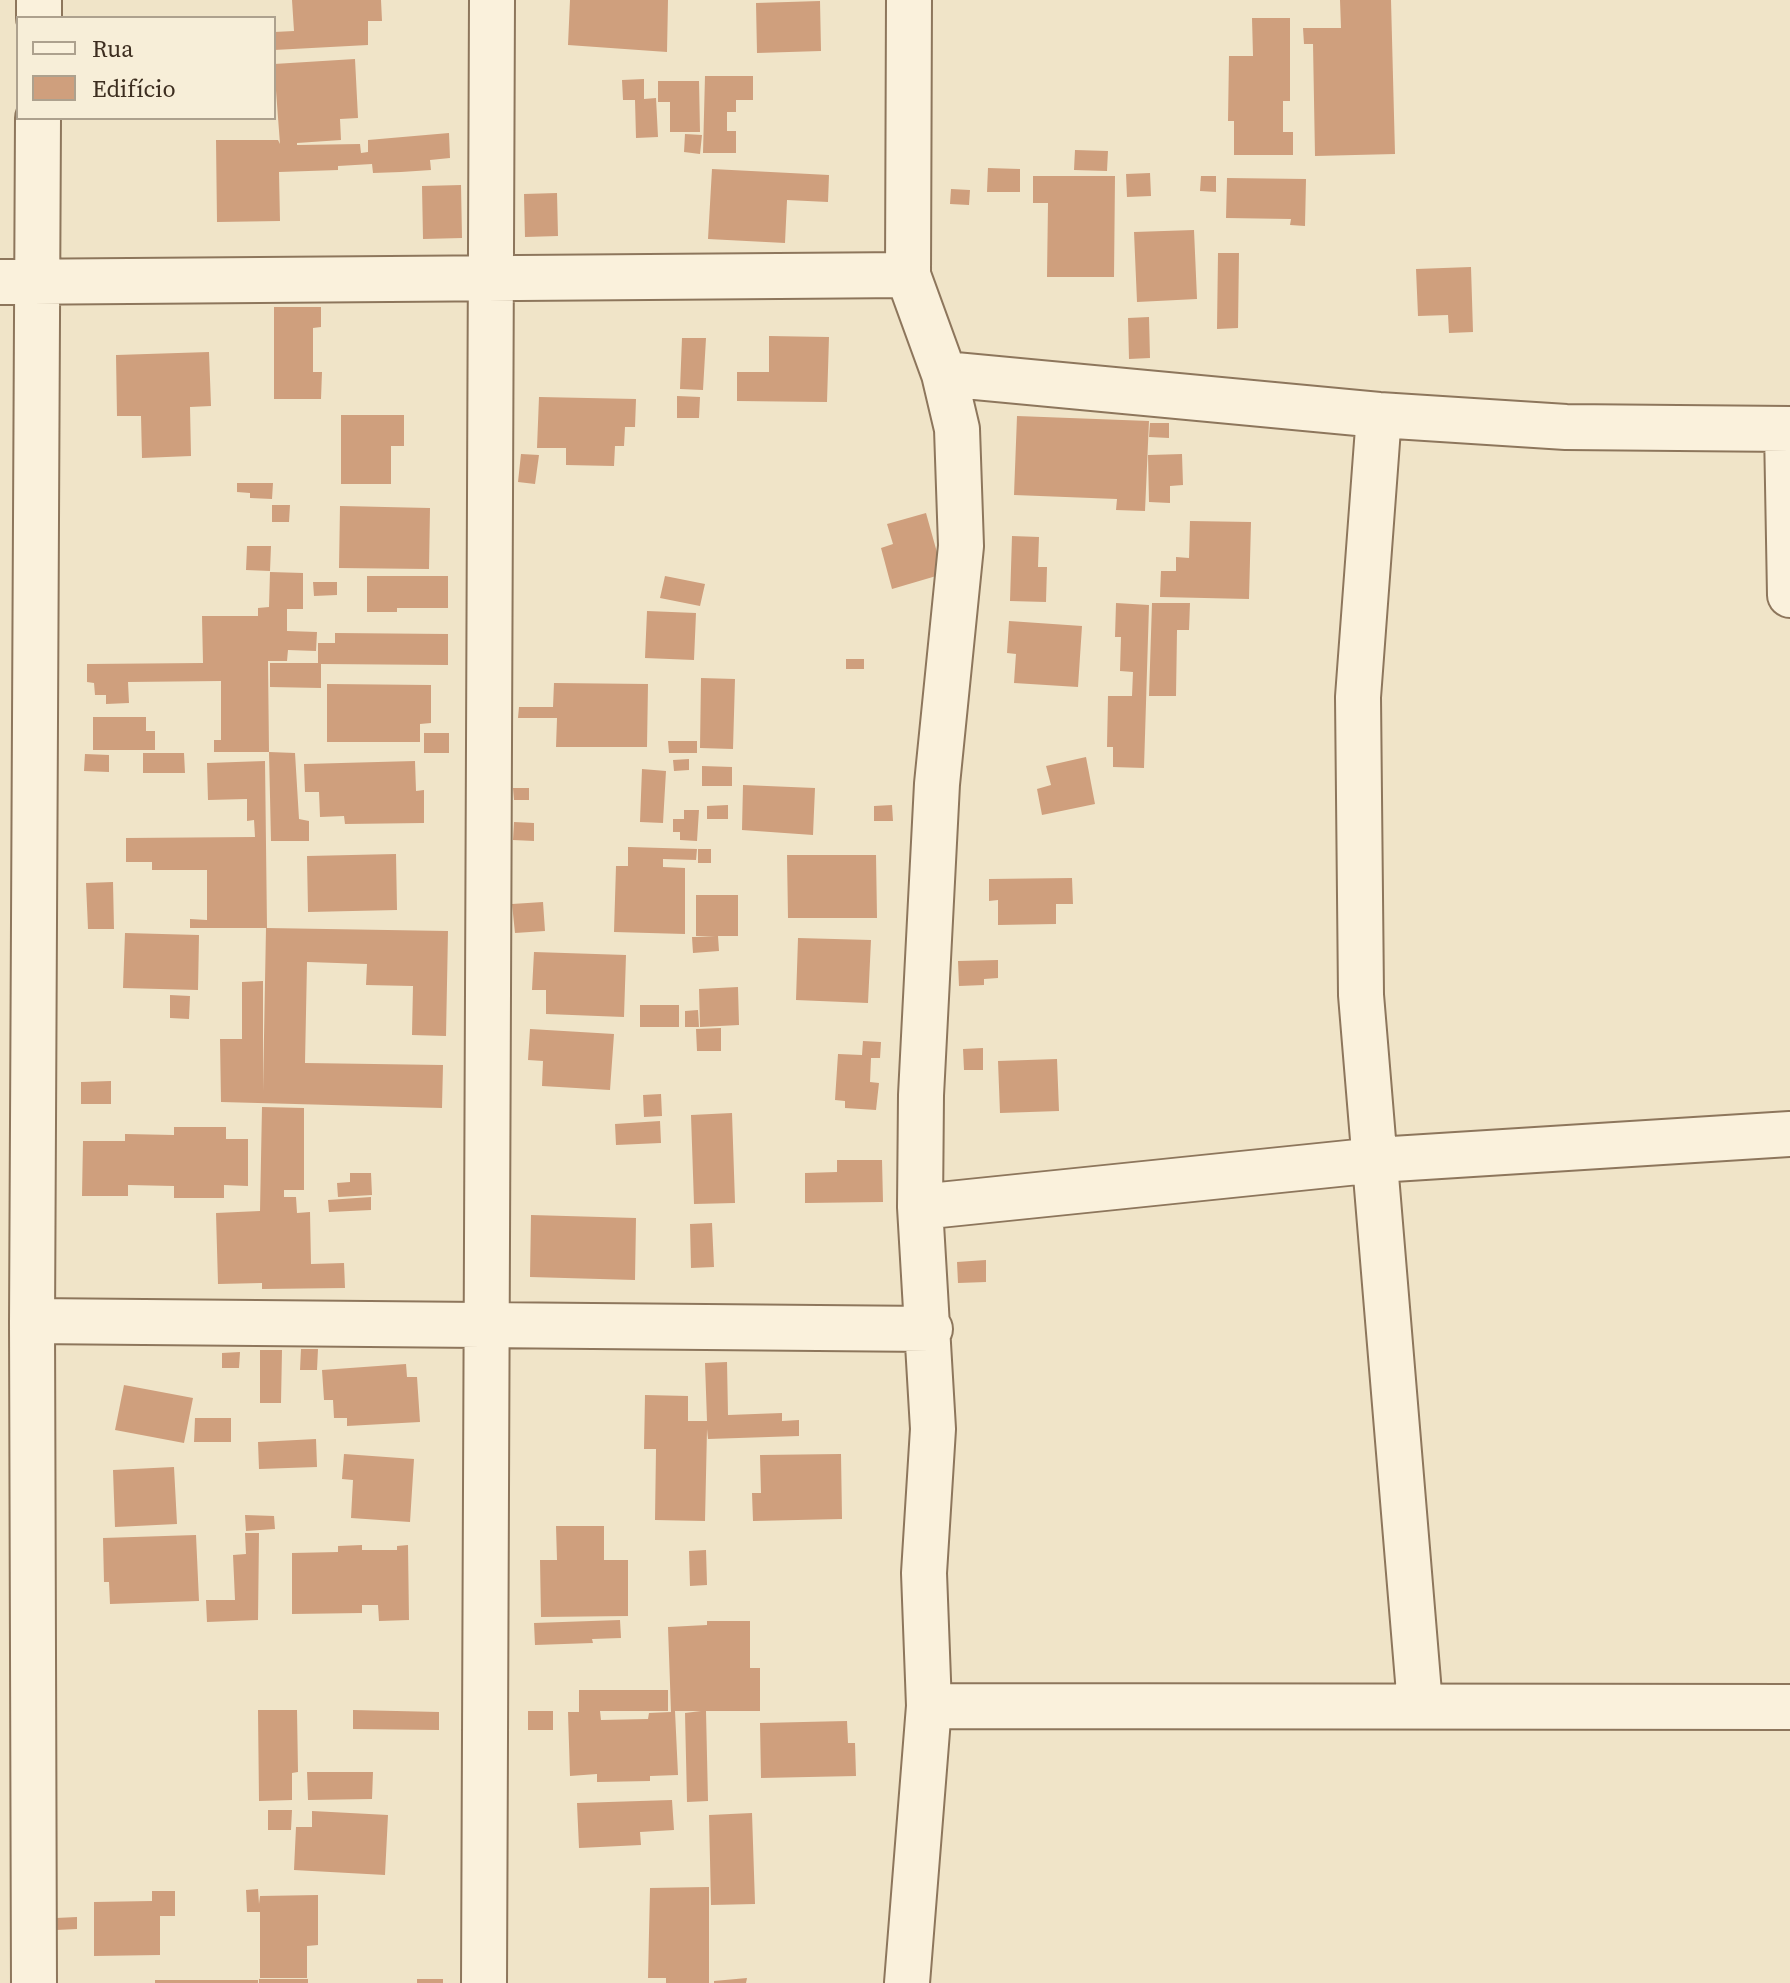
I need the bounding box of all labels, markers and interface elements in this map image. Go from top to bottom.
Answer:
legend [16,16,276,120]
text: Rua [92,32,134,65]
text: Edifício [92,72,176,105]

